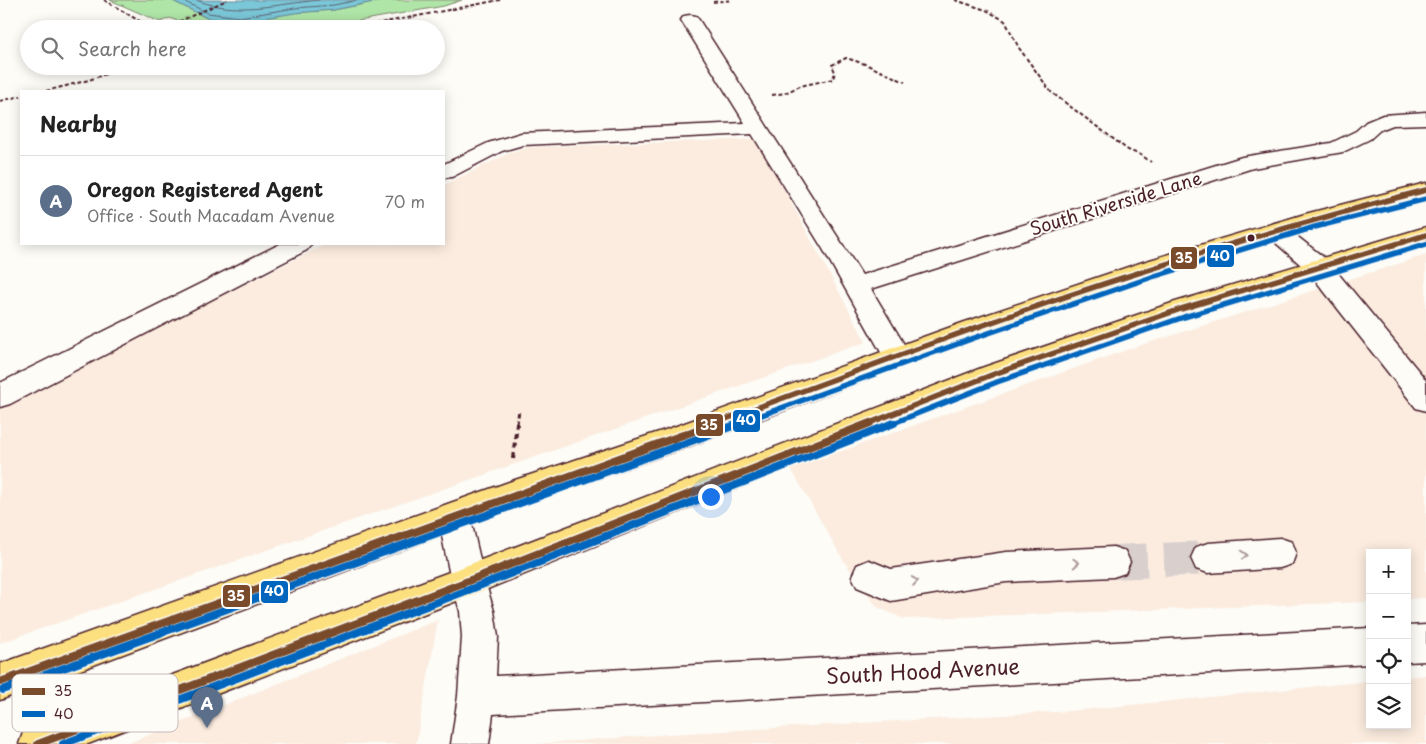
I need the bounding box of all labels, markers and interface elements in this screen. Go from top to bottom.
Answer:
search box [20,20,445,75]
icon: search [38,34,66,62]
text: Search here [78,34,187,62]
text: Nearby [40,107,117,139]
street label: South Riverside Lane [1026,164,1205,242]
text: Oregon Registered Agent [87,175,323,203]
text: A [50,189,62,213]
text: 70 m [385,189,425,213]
text: Office · South Macadam Avenue [87,203,335,227]
unlabelled marker [1246,233,1256,243]
line badge: 40 [1206,244,1235,268]
text: 40 [1210,245,1230,266]
line badge: 35 [1170,246,1198,270]
text: 35 [1175,247,1193,268]
line badge: 40 [732,409,761,433]
text: 40 [736,409,756,430]
line badge: 35 [695,413,724,437]
text: 35 [700,414,718,435]
your location [698,484,724,510]
map controls [1366,549,1411,729]
button: + [1366,549,1411,594]
one-way arrow [1240,550,1248,561]
one-way arrow [1073,558,1081,569]
one-way arrow [911,577,919,587]
line badge: 40 [260,580,289,604]
text: 40 [264,580,284,601]
line badge: 35 [222,584,251,608]
text: 35 [227,585,245,606]
button: − [1366,594,1411,639]
button: locate [1366,639,1411,684]
street label: South Hood Avenue [825,649,1021,691]
legend [12,674,178,732]
text: 35 [54,680,72,701]
button: layers [1366,684,1411,729]
pin: A [191,687,223,728]
text: 40 [54,703,74,724]

